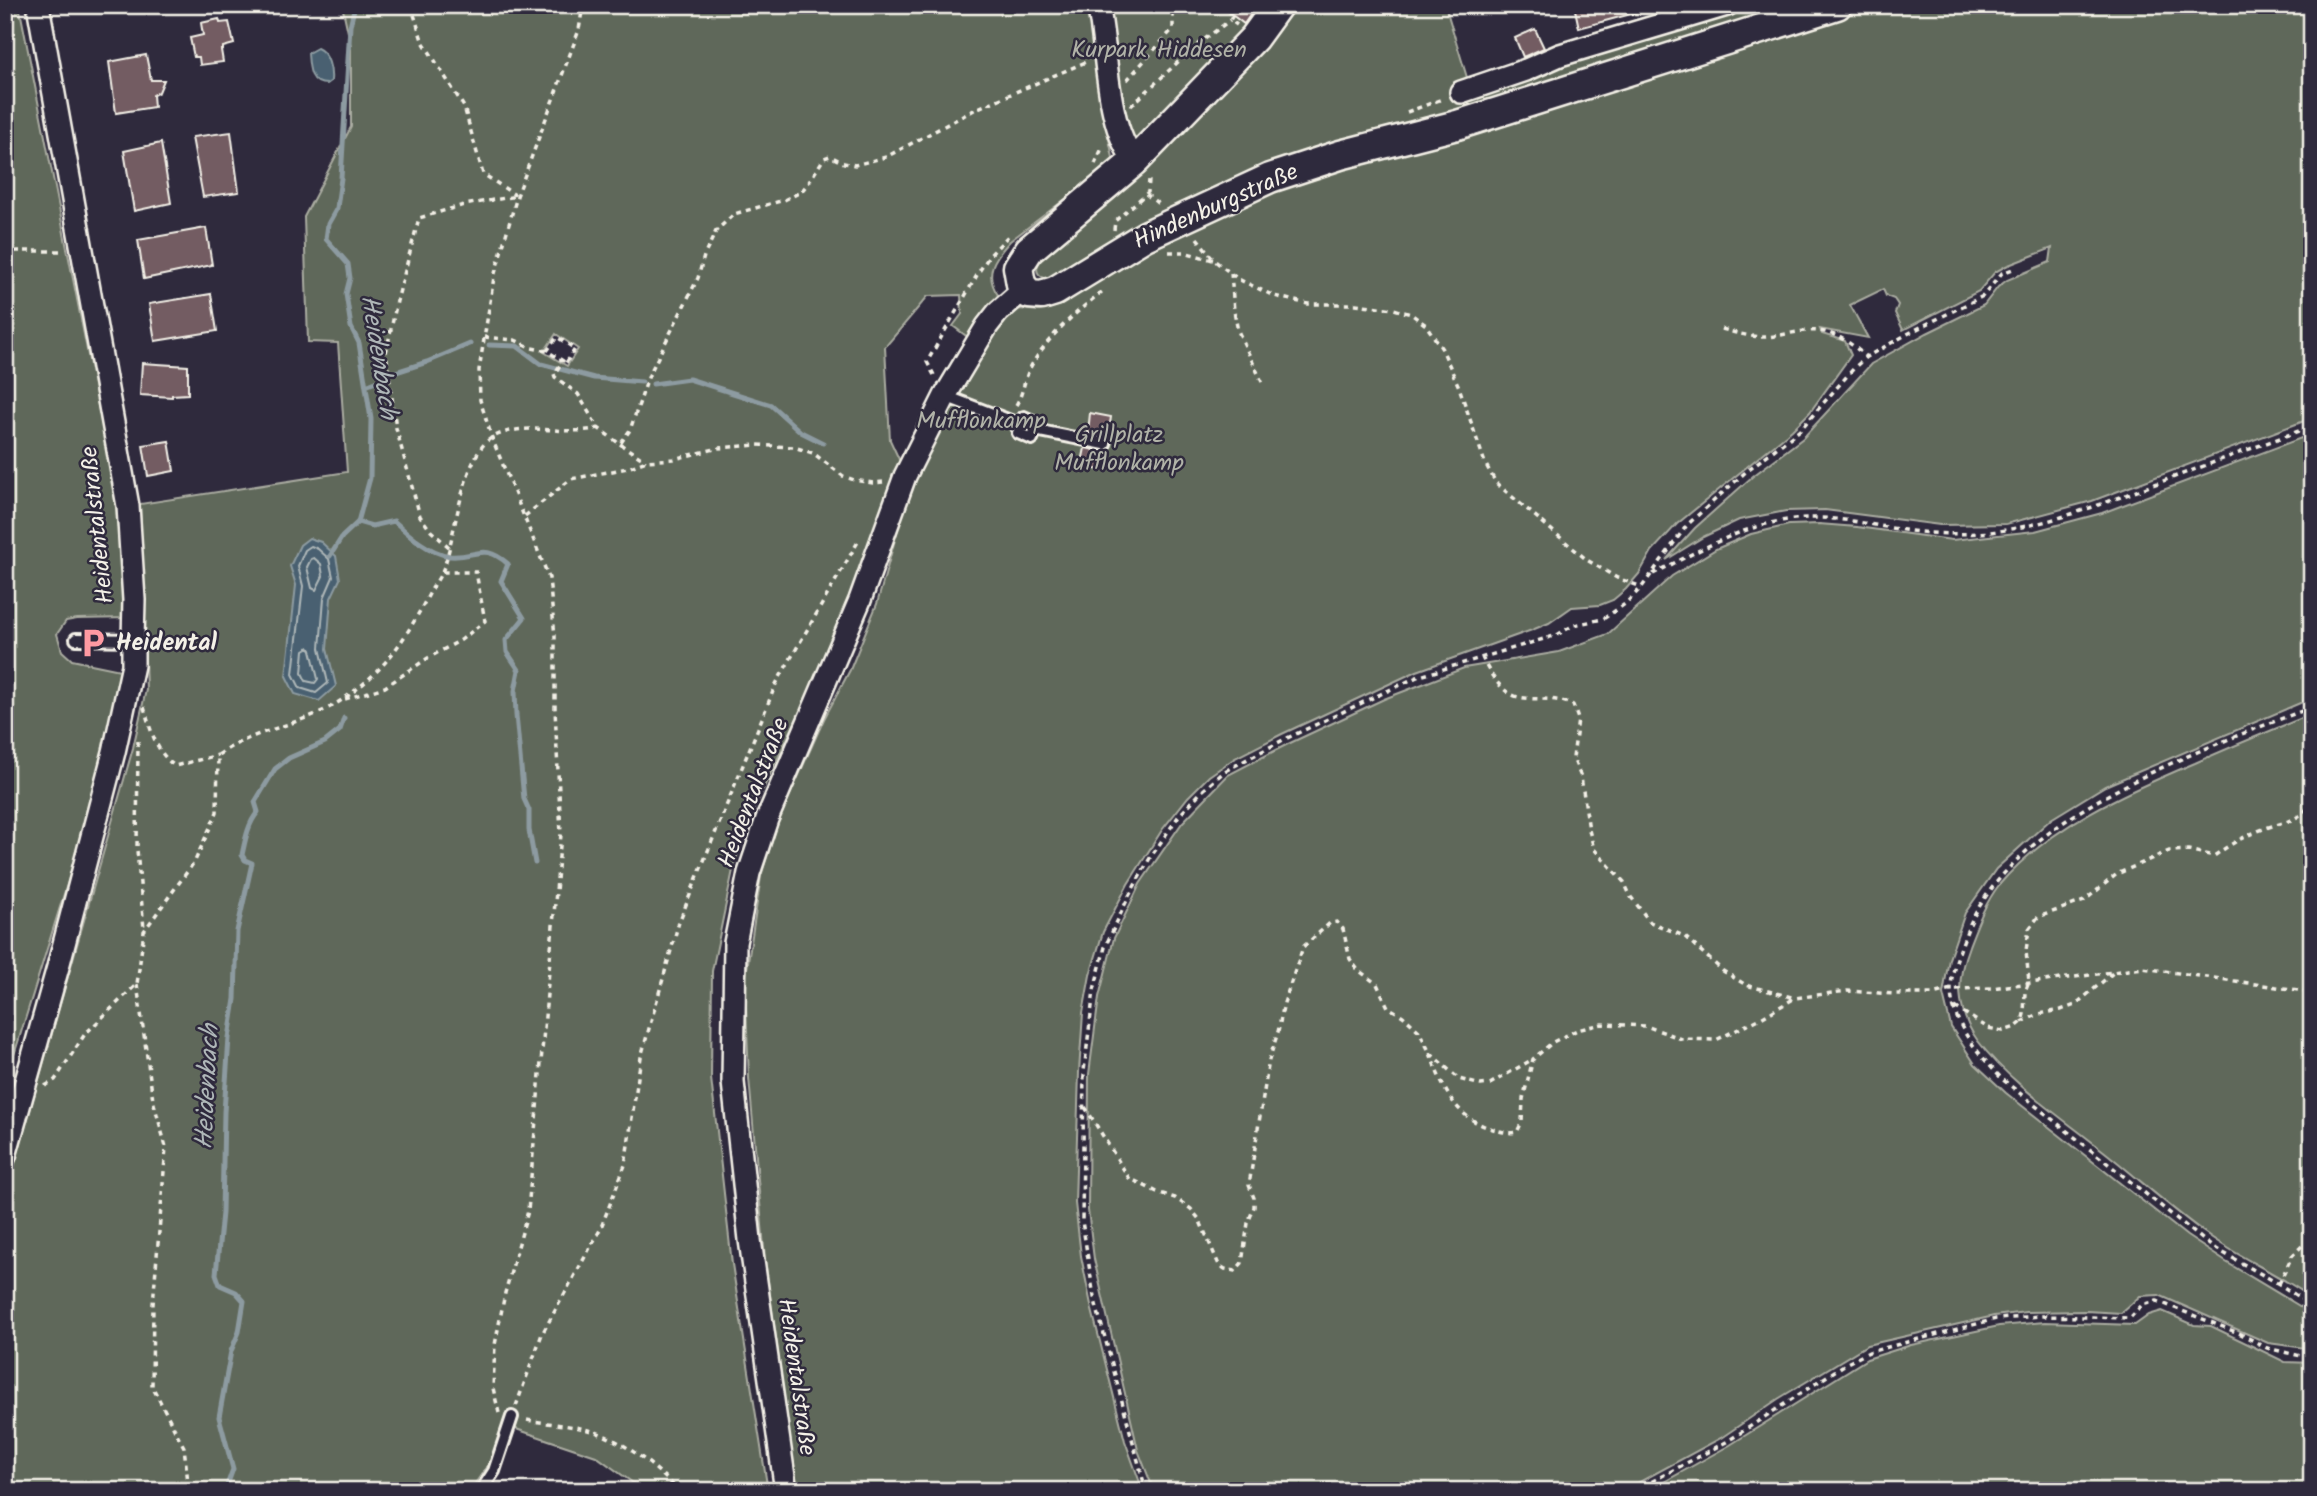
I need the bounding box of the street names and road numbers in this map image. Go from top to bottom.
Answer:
street label: Hindenburgstraße [1127,153,1305,261]
street label: Heidentalstraße [70,444,126,606]
street label: Heidentalstraße [707,712,801,874]
street label: Heidentalstraße [766,1296,826,1458]

